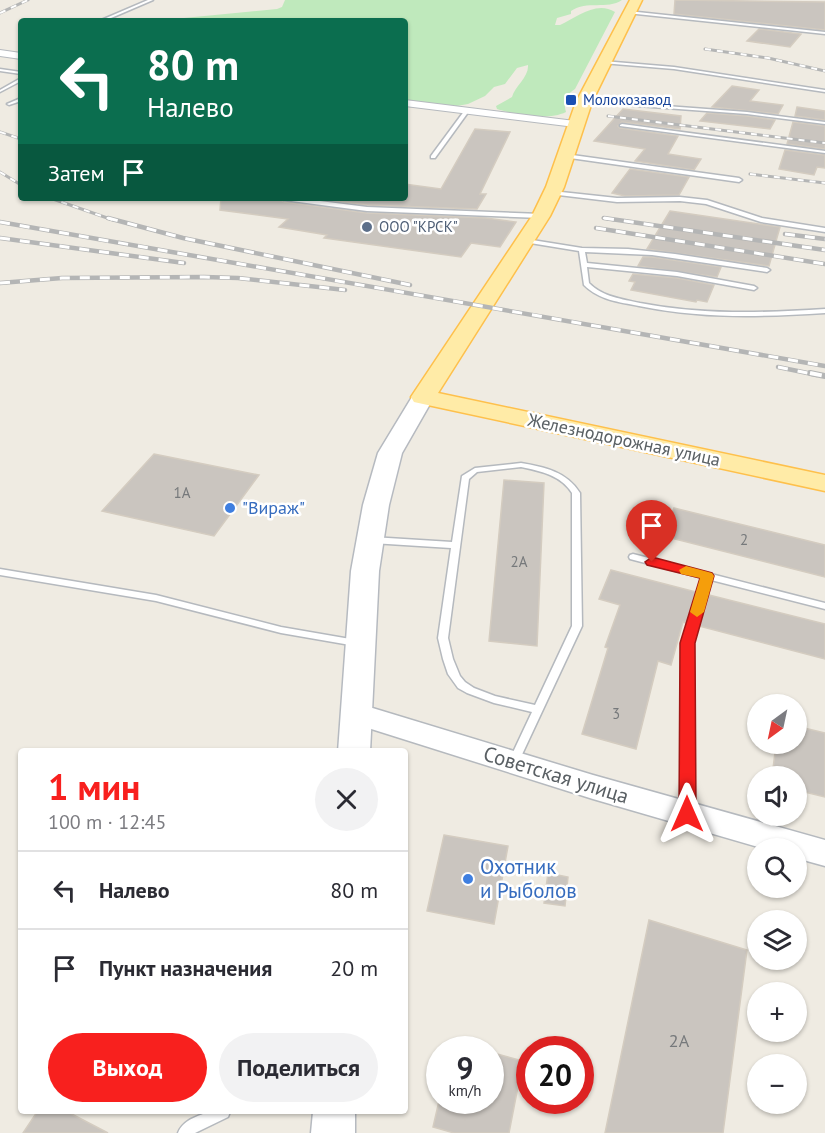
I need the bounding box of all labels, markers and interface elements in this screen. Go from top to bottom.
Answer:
text: 80 m [147,37,239,92]
icon: left [48,42,126,120]
text: Налево [147,90,234,124]
place label: Молокозавод [583,90,671,109]
marker: Молокозавод [564,93,578,107]
icon: arrive [117,156,150,189]
text: Затем [48,159,105,187]
place label: ООО "КРСК" [379,217,458,236]
marker: ООО "КРСК" [360,220,374,234]
street label: Железнодорожная улица [525,408,723,471]
house number: 1А [174,483,191,502]
place label: "Вираж" [242,496,305,519]
pin [626,500,677,562]
marker: "Вираж" [223,501,237,515]
icon: arrive [635,509,668,542]
house number: 2 [740,530,748,549]
house number: 2А [511,552,528,571]
north arrow [747,694,807,754]
map controls [747,694,807,1114]
house number: 3 [612,704,620,723]
street label: Советская улица [480,740,632,809]
text: 1 мин [48,763,140,810]
button: sound [747,766,807,826]
button: close [315,768,378,831]
position arrow [655,782,719,846]
text: 100 m · 12:45 [48,809,166,835]
button: search [747,838,807,898]
place label: Охотник и Рыболов [480,853,577,904]
marker: Охотник и Рыболов [461,872,475,886]
icon: left [48,874,81,907]
text: Налево [99,876,170,904]
text: 80 m [330,876,378,904]
button: layers [747,910,807,970]
icon: arrive [48,952,81,985]
text: Пункт назначения [99,954,272,982]
text: 20 m [330,954,378,982]
button: + [747,982,807,1042]
house number: 2А [669,1029,690,1052]
button: Выход [48,1033,207,1102]
button: Поделиться [219,1033,378,1102]
speed limit sign: 20 [516,1036,594,1114]
text: 9 [456,1048,474,1087]
button: − [747,1054,807,1114]
text: km/h [449,1081,481,1100]

